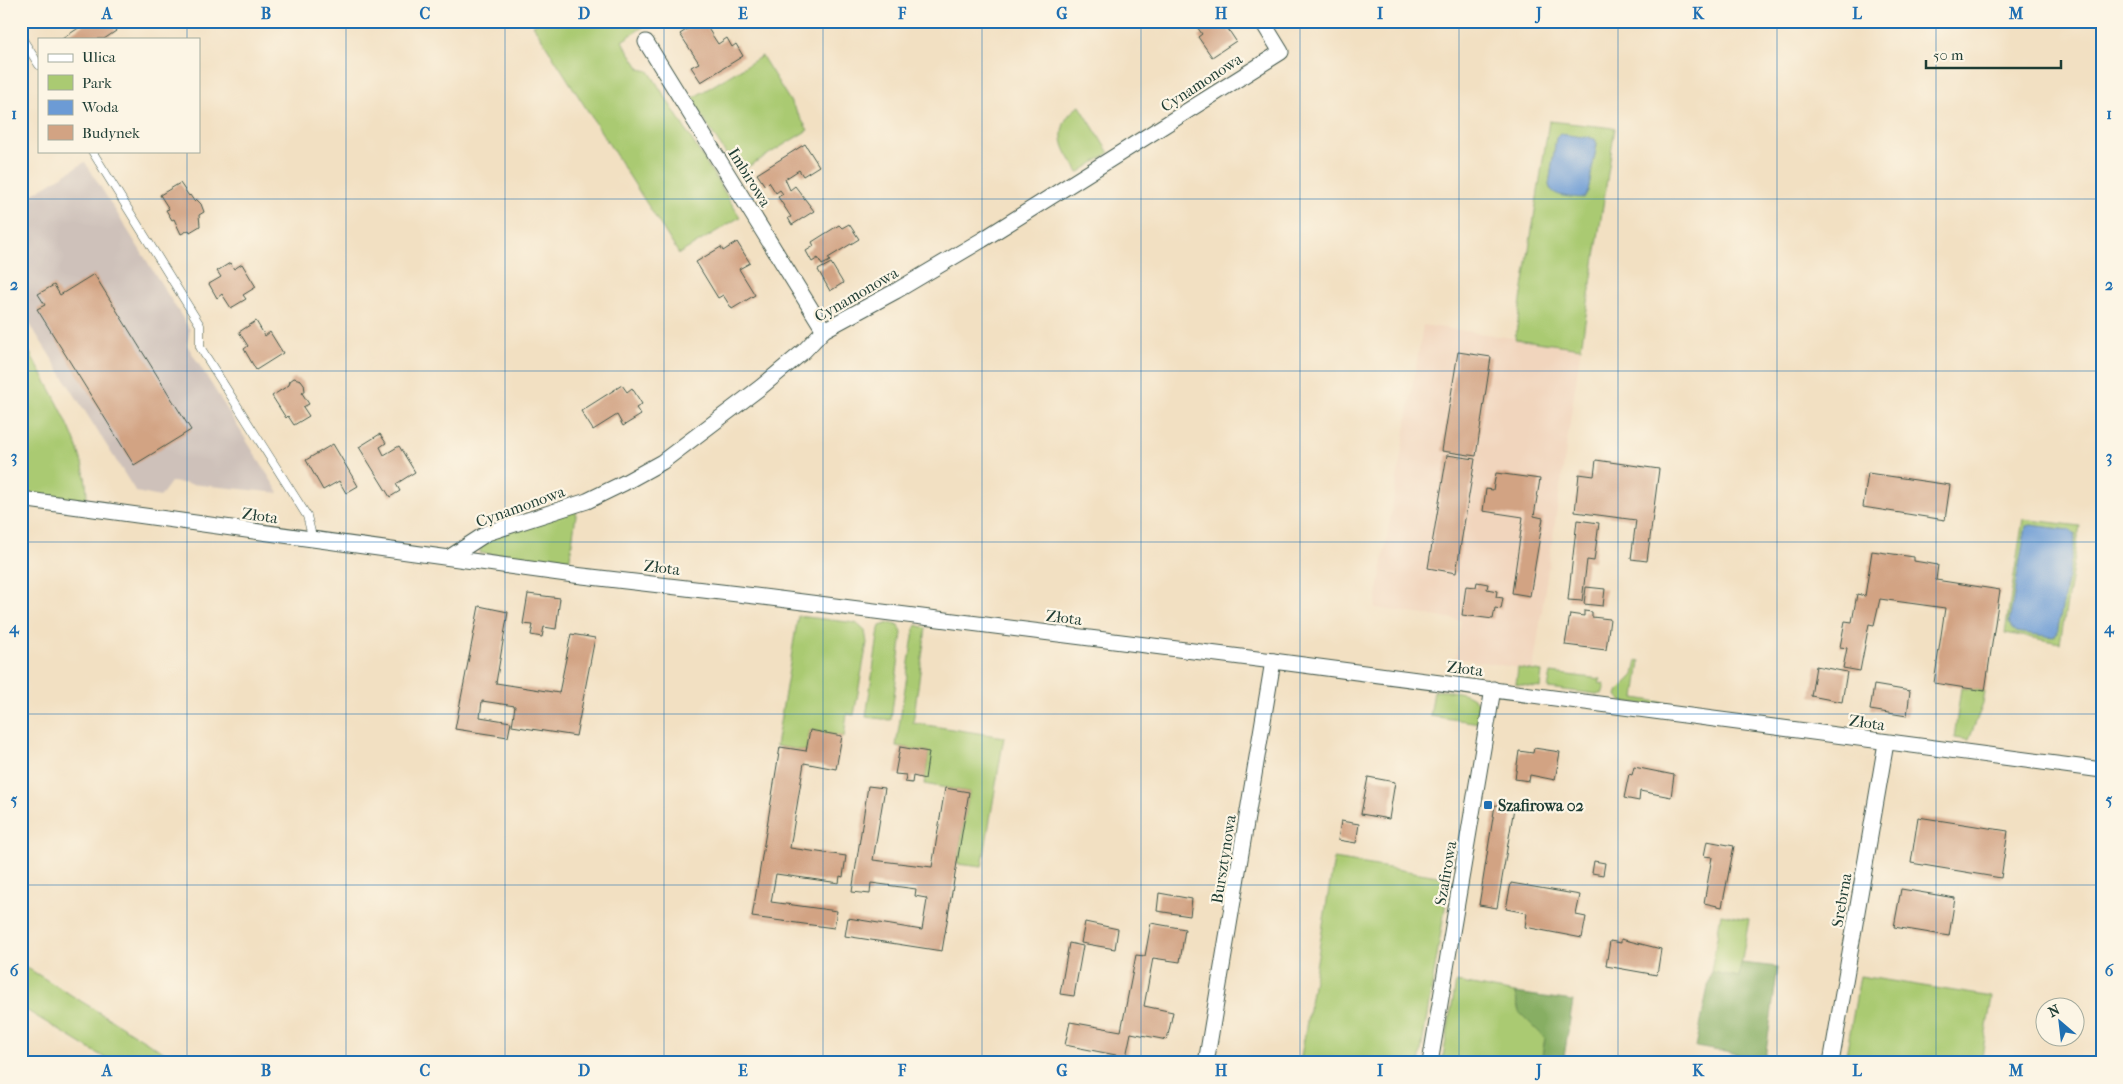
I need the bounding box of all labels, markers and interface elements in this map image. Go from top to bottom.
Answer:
text: A [101,4,113,23]
text: B [261,4,271,23]
text: C [420,4,431,23]
text: D [578,4,590,23]
text: E [738,4,748,23]
text: F [897,4,907,23]
text: G [1056,4,1068,23]
text: H [1215,4,1228,23]
text: I [1377,4,1384,23]
text: J [1534,4,1542,24]
text: K [1692,4,1705,23]
text: L [1852,4,1862,23]
text: M [2008,4,2024,23]
legend [38,38,200,152]
scale bar [1926,38,2060,70]
text: 50 m [1933,46,1964,64]
text: Ulica [82,48,117,66]
street label: Cynamonowa [1157,49,1246,116]
text: Park [82,74,112,92]
text: Woda [81,98,119,116]
text: 1 [11,104,17,123]
text: 1 [2106,104,2112,123]
text: Budynek [82,124,140,142]
street label: Imbirowa [724,144,775,211]
street label: Cynamonowa [811,263,902,326]
text: 2 [10,275,18,294]
text: 2 [2105,275,2113,294]
text: 3 [11,447,17,467]
text: 3 [2106,447,2112,467]
street label: Cynamonowa [473,481,568,531]
street label: Złota [241,504,280,528]
street label: Złota [643,556,682,579]
street label: Złota [1045,606,1084,629]
text: 4 [8,618,20,638]
text: 4 [2103,618,2115,638]
street label: Złota [1446,657,1485,680]
street label: Złota [1848,711,1887,735]
text: 5 [11,790,18,809]
text: 5 [2106,790,2113,809]
place label: Szafirowa 02 [1498,796,1584,815]
marker: Szafirowa 02 [1482,799,1494,811]
street label: Bursztynowa [1207,813,1240,905]
street label: Szafirowa [1430,839,1461,907]
street label: Srebrna [1827,871,1856,929]
text: 6 [10,961,19,980]
text: 6 [2105,961,2114,980]
north arrow [2036,996,2086,1046]
text: N [2045,1001,2063,1021]
text: A [101,1061,113,1080]
text: B [261,1061,271,1080]
text: C [420,1061,431,1080]
text: D [578,1061,590,1080]
text: E [738,1061,748,1080]
text: F [897,1061,907,1080]
text: G [1056,1061,1068,1080]
text: H [1215,1061,1228,1080]
text: I [1377,1061,1384,1080]
text: J [1534,1061,1542,1081]
text: K [1692,1061,1705,1080]
text: L [1852,1061,1862,1080]
text: M [2008,1061,2024,1080]

